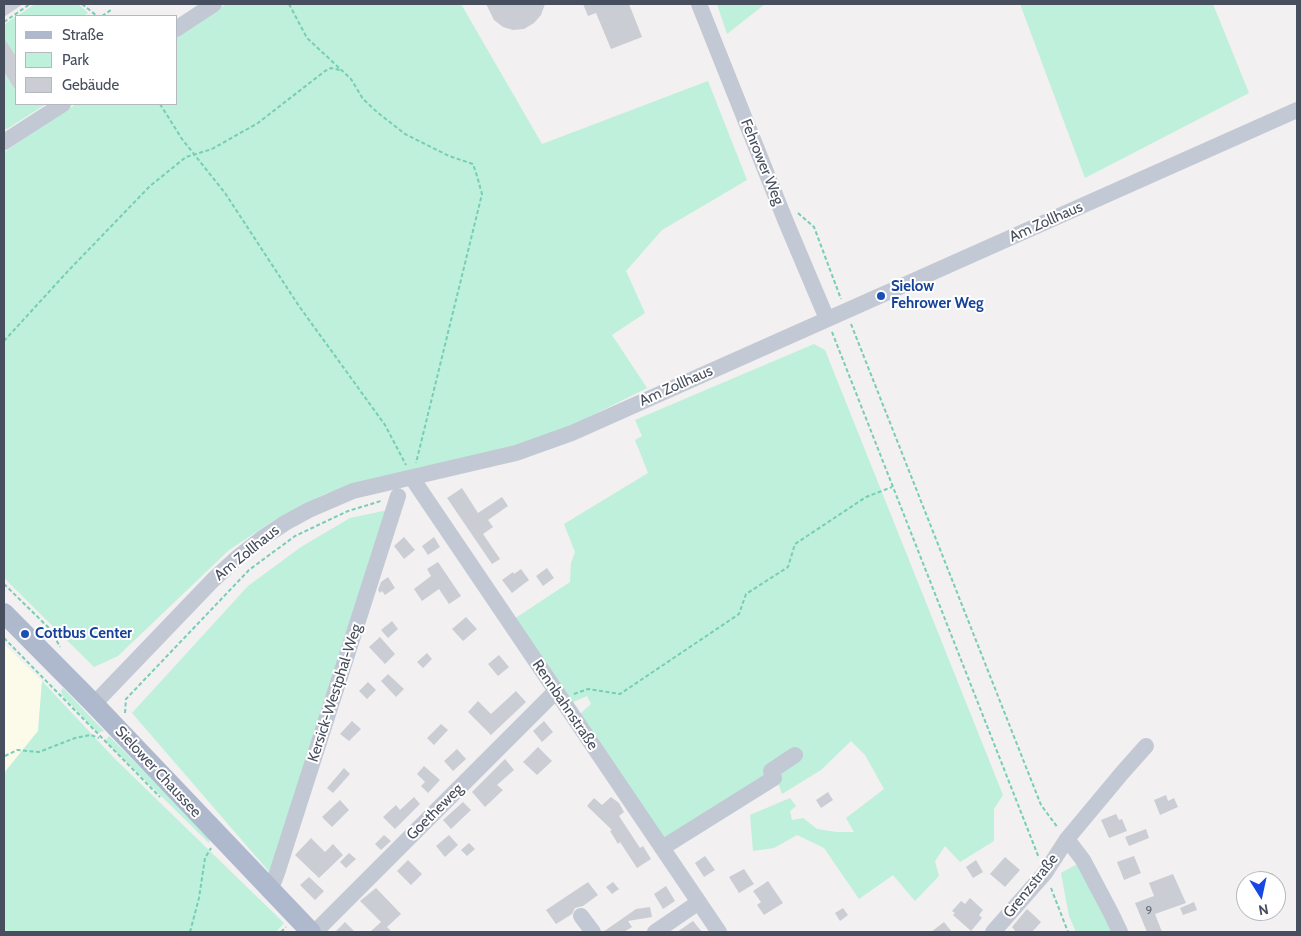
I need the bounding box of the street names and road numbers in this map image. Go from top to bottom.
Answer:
street label: Fehrower Weg [737,116,787,208]
street label: Am Zollhaus [1007,198,1085,246]
street label: Am Zollhaus [637,362,715,410]
street label: Am Zollhaus [211,521,283,585]
street label: Kersick-Westphal-Weg [304,622,366,764]
street label: Rennbahnstraße [528,657,602,753]
street label: Sielower Chaussee [111,723,205,821]
street label: Goetheweg [403,780,467,844]
street label: Grenzstraße [1000,850,1062,922]

